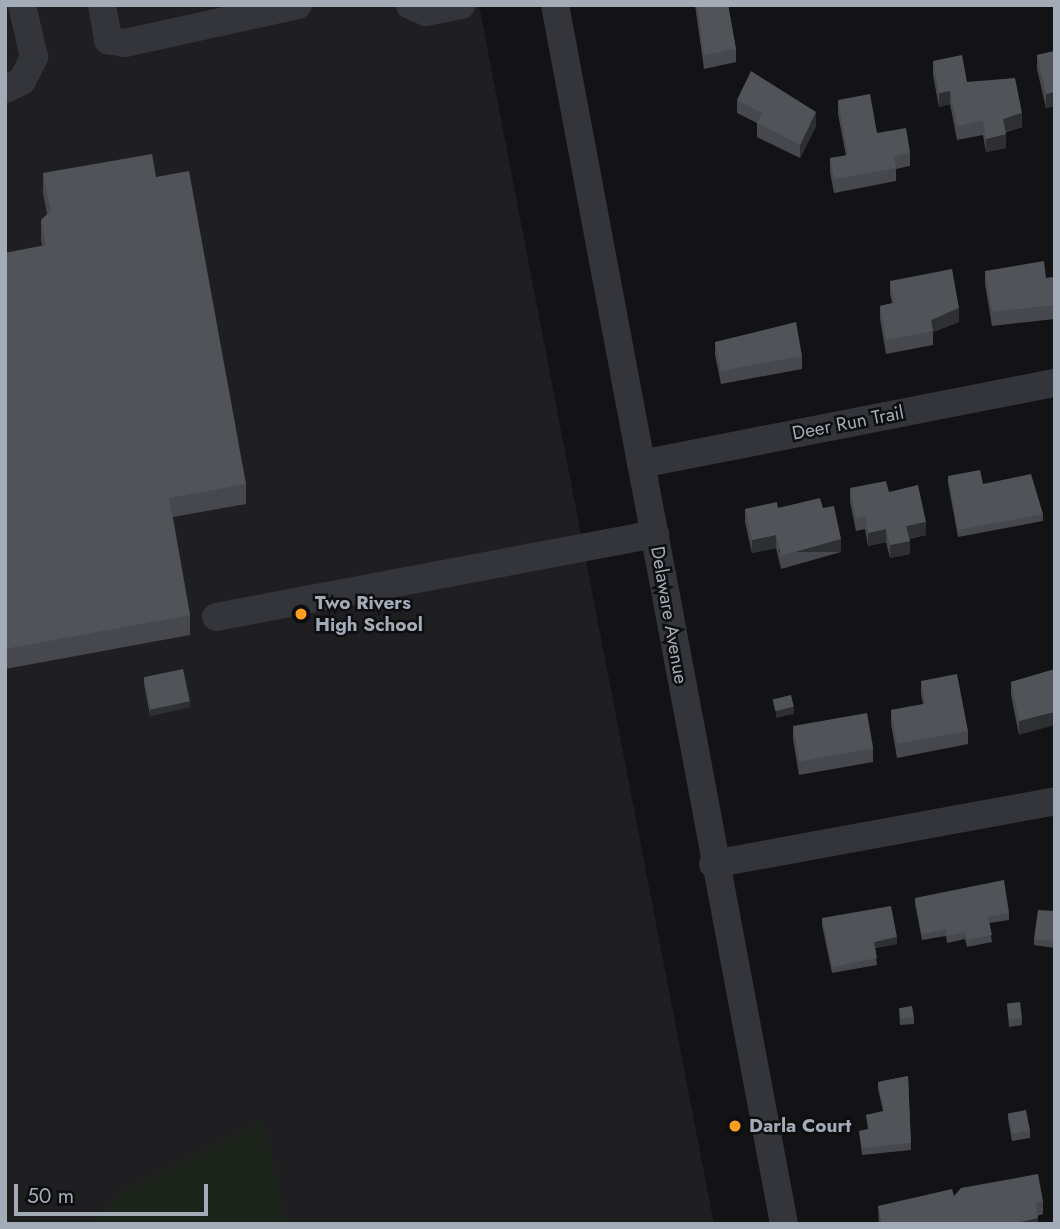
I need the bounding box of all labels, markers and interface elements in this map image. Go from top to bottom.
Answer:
street label: Deer Run Trail [790,401,906,445]
street label: Delaware Avenue [646,545,692,685]
place label: Two Rivers High School [315,592,423,636]
marker: Two Rivers High School [293,606,309,622]
place label: Darla Court [749,1115,851,1137]
marker: Darla Court [727,1118,743,1134]
scale bar [18,1170,212,1214]
text: 50 m [27,1181,74,1211]

